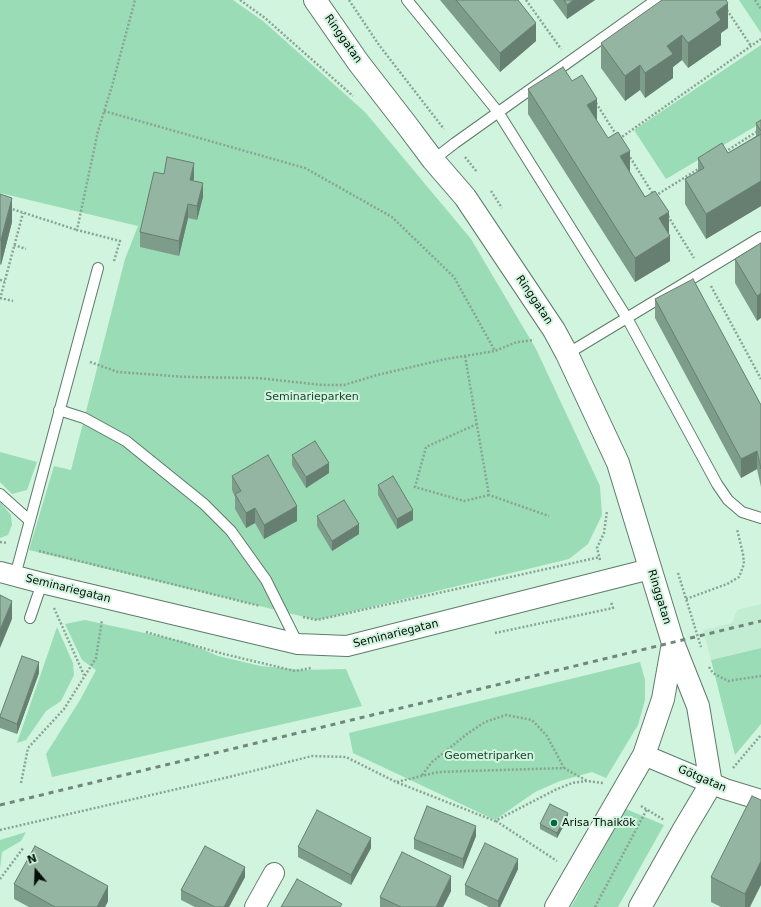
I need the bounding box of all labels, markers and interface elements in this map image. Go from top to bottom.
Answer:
street label: Ringgatan [321,12,365,66]
street label: Ringgatan [513,273,555,327]
park label: Seminarieparken [265,390,359,404]
street label: Ringgatan [644,568,674,626]
street label: Seminariegatan [24,572,112,606]
street label: Seminariegatan [352,617,440,651]
park label: Geometriparken [444,749,534,763]
street label: Götgatan [676,763,728,795]
place label: Arisa Thaikök [562,816,636,830]
marker: Arisa Thaikök [549,818,559,828]
north arrow [16,851,56,891]
text: N [25,852,38,867]

